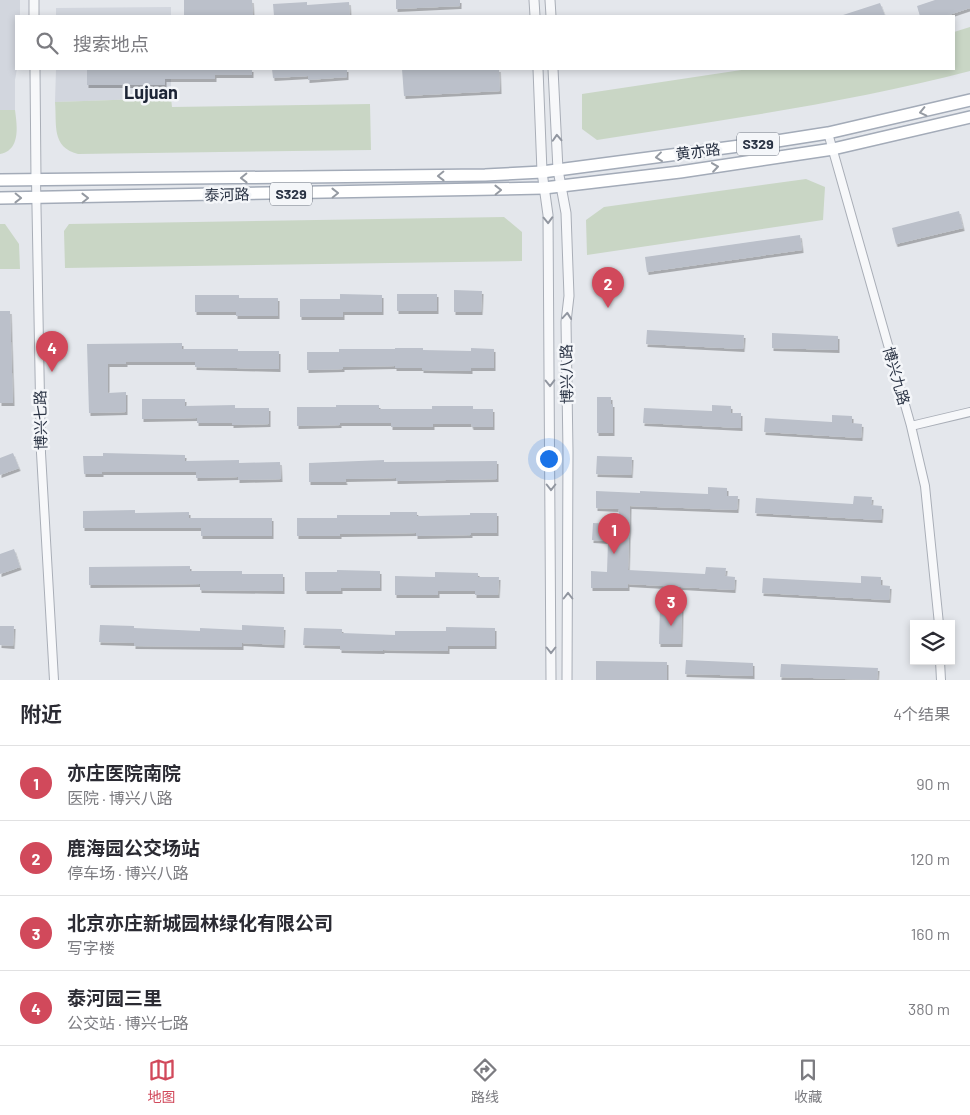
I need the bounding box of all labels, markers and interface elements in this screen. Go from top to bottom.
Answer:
search box [15,15,955,70]
icon: search [33,29,61,57]
text: 搜索地点 [73,32,149,55]
district label: Lujuan [124,81,178,103]
one-way arrow [918,106,927,117]
road number: S329 [737,132,779,156]
one-way arrow [551,134,562,142]
street label: 黄亦路 [674,139,721,163]
one-way arrow [655,151,663,162]
one-way arrow [710,163,719,173]
one-way arrow [437,171,444,181]
one-way arrow [239,173,247,183]
road number: S329 [270,182,312,205]
street label: 泰河路 [204,185,250,203]
one-way arrow [494,185,502,195]
one-way arrow [332,188,340,198]
one-way arrow [15,193,23,204]
one-way arrow [82,193,90,203]
one-way arrow [542,217,553,225]
pin: 2 [592,267,624,308]
one-way arrow [561,312,572,320]
pin: 4 [36,331,68,372]
street label: 博兴八路 [556,344,576,404]
street label: 博兴九路 [880,344,914,407]
one-way arrow [545,380,555,387]
street label: 博兴七路 [30,390,50,450]
your location [536,446,562,472]
one-way arrow [545,484,556,492]
pin: 1 [598,513,630,554]
pin: 3 [655,585,687,626]
one-way arrow [563,592,573,600]
map controls [910,620,955,665]
button: layers [910,620,955,665]
one-way arrow [546,646,556,654]
text: 附近 [20,701,62,726]
text: 4个结果 [893,704,950,723]
text: 亦庄医院南院 [67,761,181,784]
text: 1 [33,774,39,793]
text: 90 m [916,774,950,793]
text: 医院 · 博兴八路 [67,788,173,807]
text: 鹿海园公交场站 [67,836,200,859]
text: 2 [32,849,40,868]
text: 120 m [910,849,950,868]
text: 停车场 · 博兴八路 [67,863,189,882]
text: 北京亦庄新城园林绿化有限公司 [67,911,333,934]
text: 3 [32,924,40,943]
text: 160 m [911,924,950,943]
text: 写字楼 [67,938,115,957]
text: 泰河园三里 [67,986,162,1009]
text: 4 [31,999,41,1018]
text: 380 m [908,999,950,1018]
text: 公交站 · 博兴七路 [67,1013,189,1032]
tab: 地图 [148,1056,176,1106]
tab: 路线 [471,1056,499,1106]
tab: 收藏 [794,1056,822,1106]

